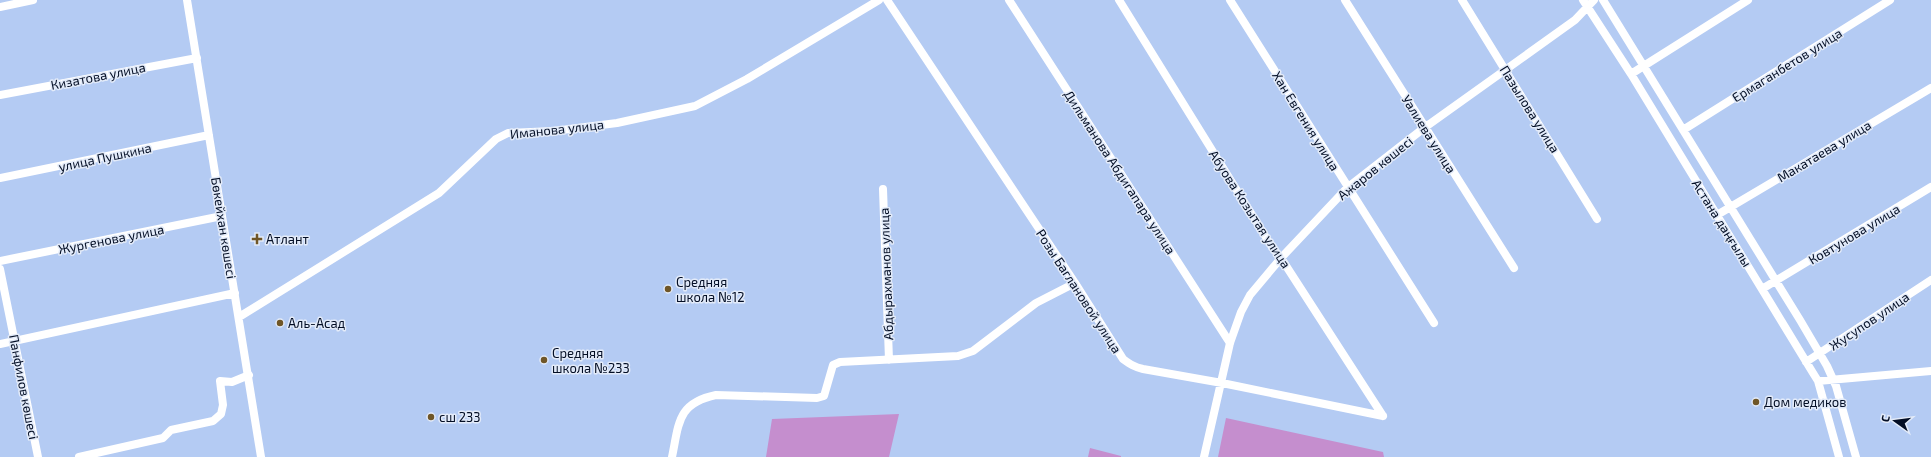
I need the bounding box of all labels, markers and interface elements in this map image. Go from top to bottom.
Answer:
street label: Ермаганбетов улица [1729,25,1845,105]
street label: Кизатова улица [49,59,147,93]
street label: Пазылова улица [1497,62,1563,156]
street label: Хан Евгения улица [1269,68,1343,174]
street label: Дильманова Абдигапара улица [1061,87,1179,257]
street label: Уалиева улица [1398,92,1460,176]
street label: Иманова улица [509,116,605,142]
street label: Макатаева улица [1774,117,1874,185]
street label: Ажаров көшесі [1334,133,1416,203]
street label: улица Пушкина [57,139,153,175]
street label: Абуова Козытая улица [1206,147,1294,271]
street label: Бөкейхан көшесі [208,176,240,280]
street label: Астана даңғылы [1689,176,1755,270]
street label: Ковтунова улица [1805,200,1903,268]
street label: Абдырахманов улица [876,208,896,340]
street label: Жургенова улица [57,221,165,257]
street label: Розы Баглановой улица [1033,226,1125,356]
place label: Атлант [266,231,310,247]
marker: Атлант [251,233,263,245]
place label: Средняя школа №12 [676,274,744,305]
marker: Средняя школа №12 [663,284,673,294]
street label: Жусупов улица [1826,288,1912,354]
place label: Аль-Асад [288,315,346,331]
marker: Аль-Асад [275,318,285,328]
street label: Панфилов көшесі [6,333,42,441]
place label: Средняя школа №233 [552,345,630,376]
marker: Средняя школа №233 [539,355,549,365]
place label: Дом медиков [1764,394,1846,410]
marker: Дом медиков [1751,397,1761,407]
north arrow [1875,401,1915,441]
place label: сш 233 [439,409,481,425]
marker: сш 233 [426,412,436,422]
text: С [1878,413,1892,423]

